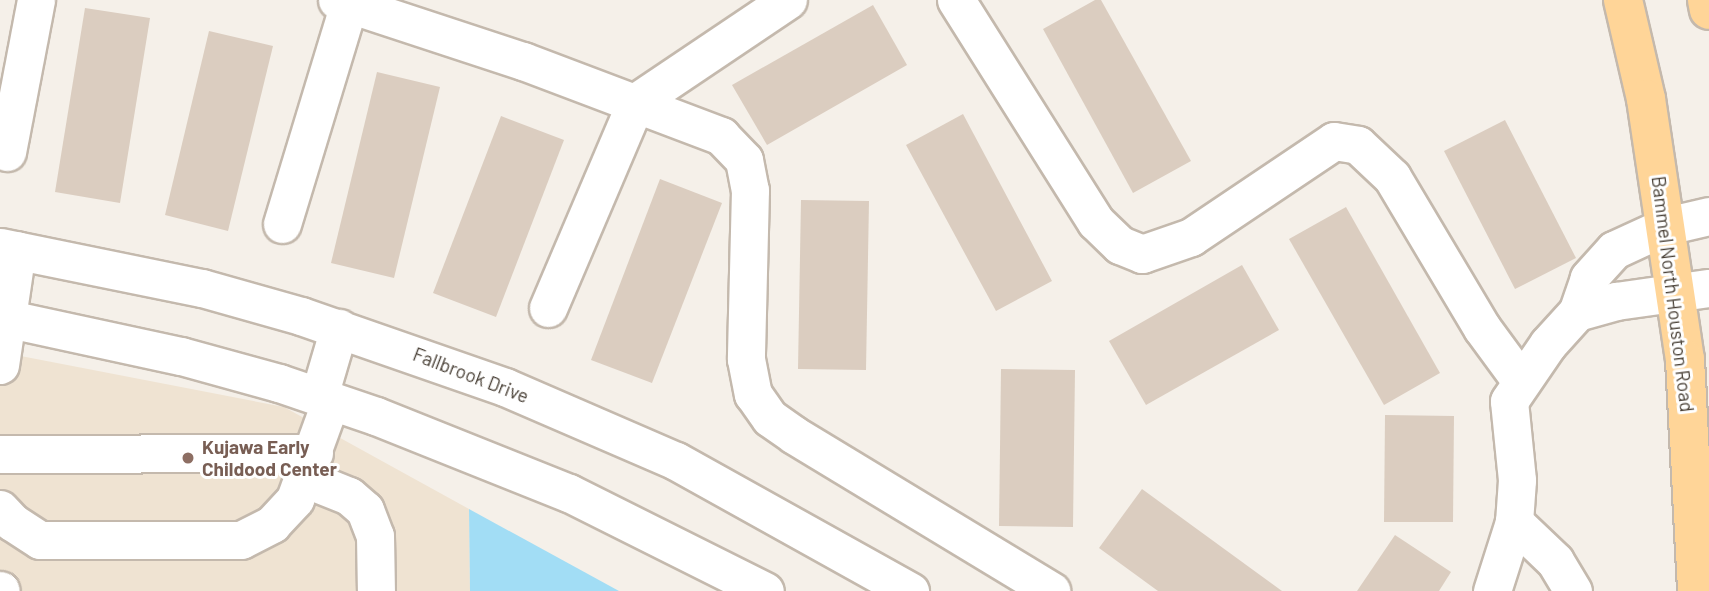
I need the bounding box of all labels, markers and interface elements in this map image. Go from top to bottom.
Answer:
street label: Bammel North Houston Road [1647,175,1699,413]
street label: Fallbrook Drive [410,342,532,408]
place label: Kujawa Early Childood Center [202,436,337,480]
marker: Kujawa Early Childood Center [180,450,196,466]

